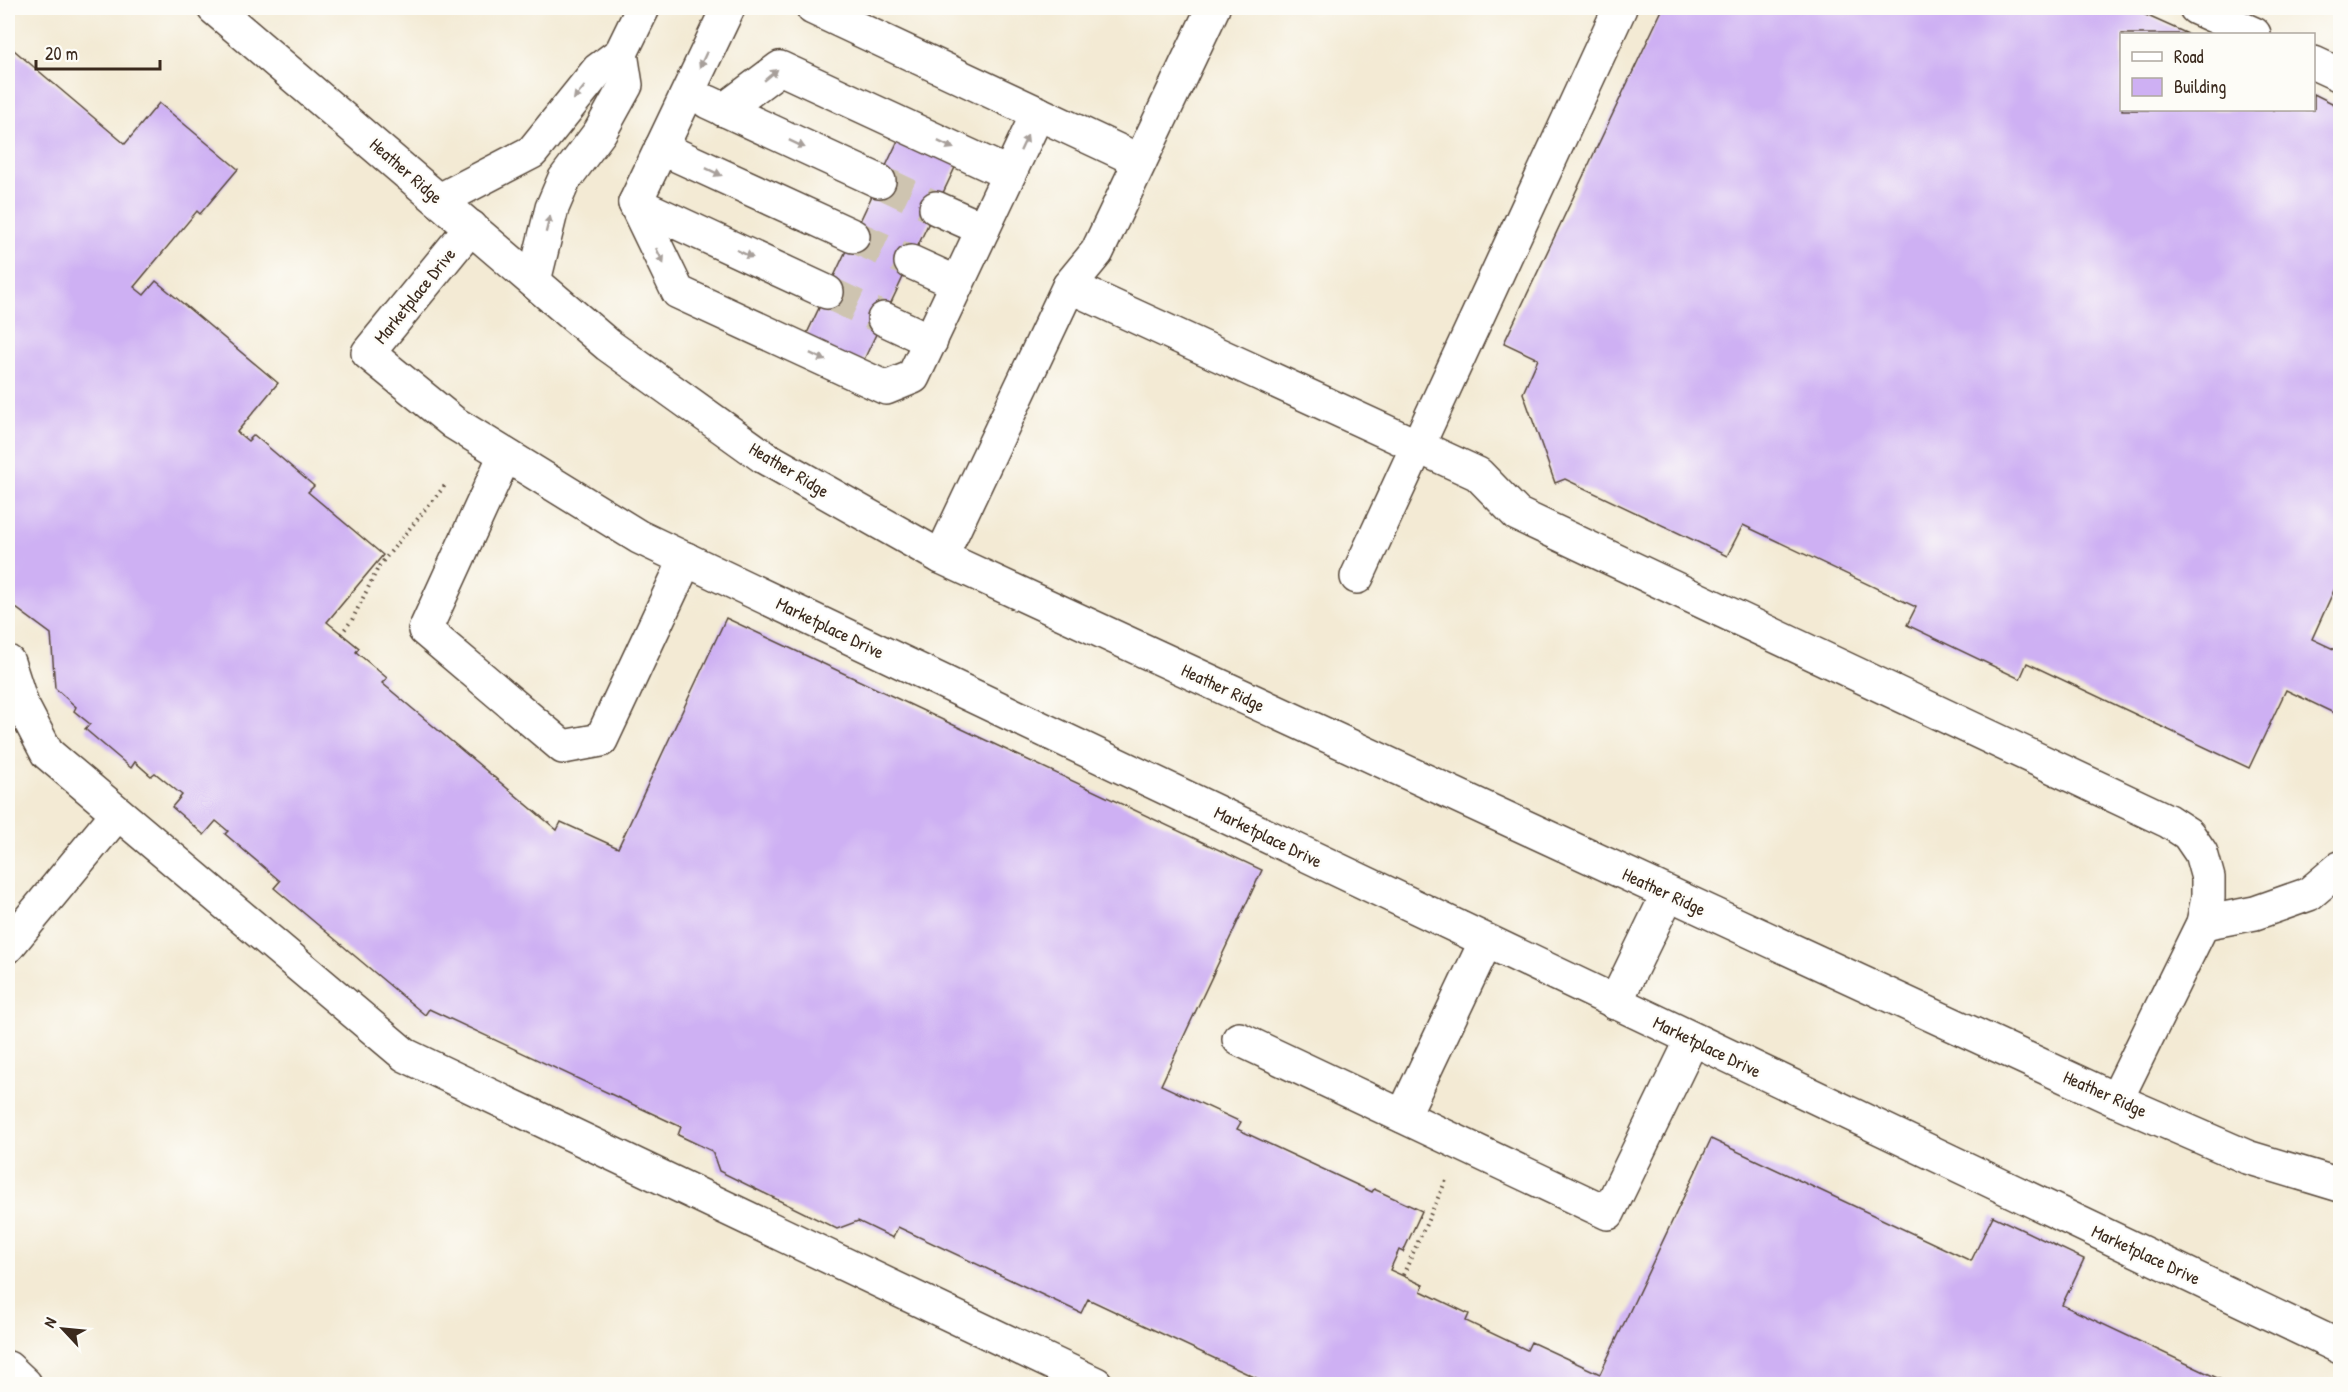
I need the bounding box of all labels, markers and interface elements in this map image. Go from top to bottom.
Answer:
scale bar [36,33,160,71]
legend [2120,33,2315,111]
text: 20 m [45,41,78,66]
text: Road [2174,44,2204,69]
one-way arrow [698,52,707,69]
one-way arrow [763,69,778,82]
text: Building [2174,74,2226,99]
one-way arrow [574,86,586,101]
street label: Heather Ridge [365,132,448,209]
one-way arrow [1019,135,1028,152]
one-way arrow [789,139,806,148]
one-way arrow [938,141,955,150]
one-way arrow [706,167,724,177]
one-way arrow [544,215,554,234]
street label: Marketplace Drive [368,242,461,349]
one-way arrow [655,247,665,264]
one-way arrow [737,249,755,259]
one-way arrow [809,352,826,361]
street label: Heather Ridge [745,436,834,503]
street label: Marketplace Drive [772,591,888,664]
street label: Heather Ridge [1178,657,1269,718]
street label: Marketplace Drive [1210,800,1326,873]
street label: Heather Ridge [1619,861,1710,922]
street label: Marketplace Drive [1649,1010,1765,1083]
street label: Heather Ridge [2059,1064,2151,1123]
street label: Marketplace Drive [2088,1218,2205,1291]
north arrow [33,1299,93,1359]
text: N [38,1313,61,1331]

